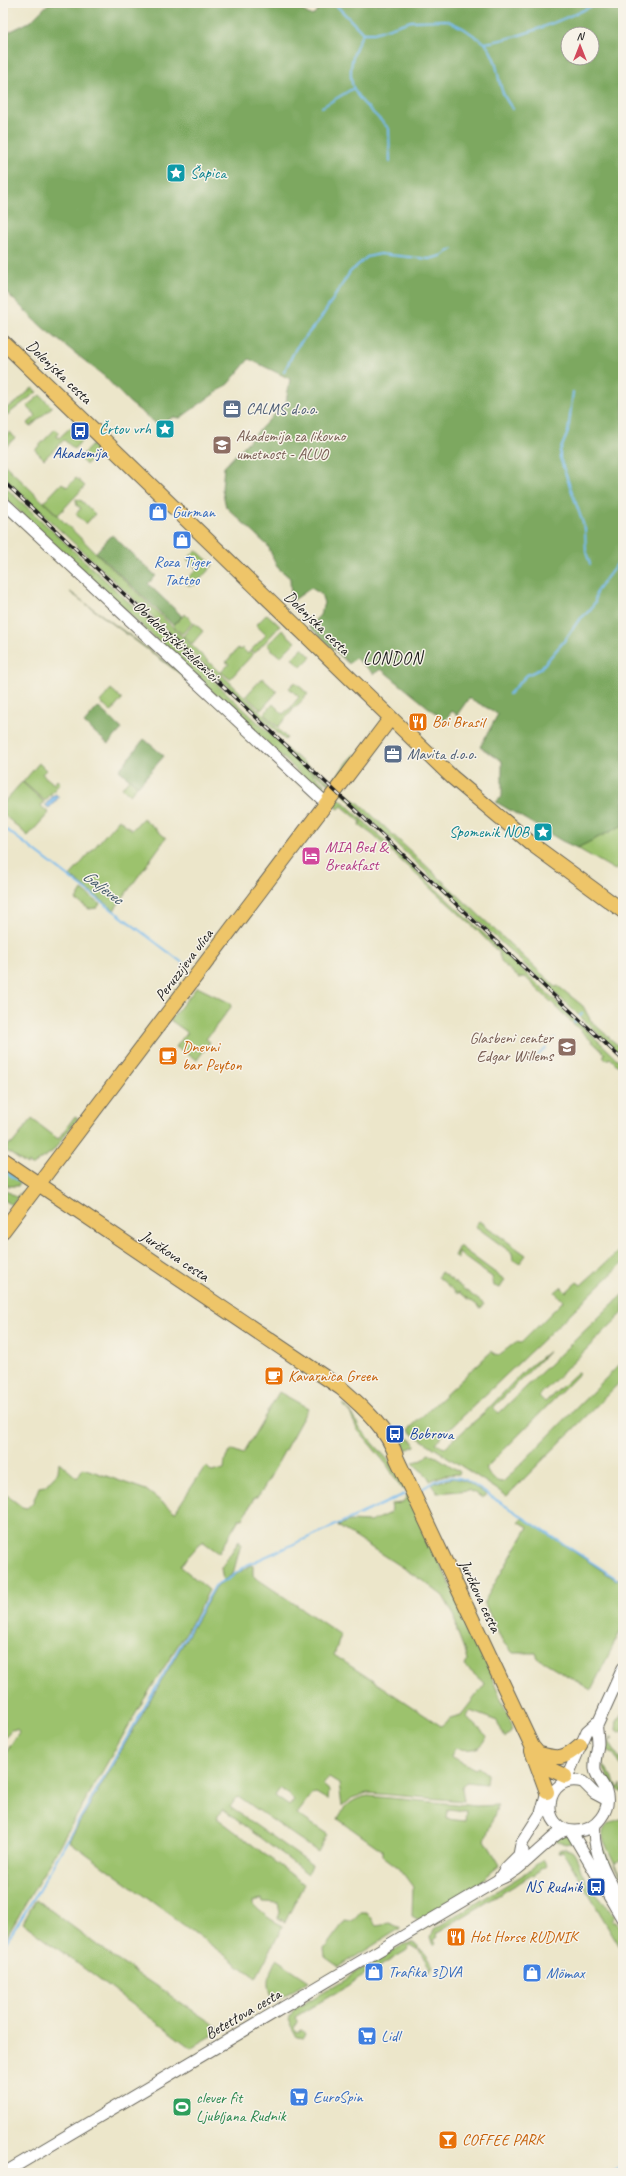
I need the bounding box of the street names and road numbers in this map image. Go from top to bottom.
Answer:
street label: Dolenjska cesta [22,336,97,409]
street label: Dolenjska cesta [280,587,355,660]
street label: Ob dolenjski železnici [129,596,224,687]
street label: Peruzzijeva ulica [150,924,218,1005]
street label: Jurčkova cesta [136,1225,214,1287]
street label: Jurčkova cesta [454,1555,506,1637]
street label: Betettova cesta [201,1984,286,2044]

